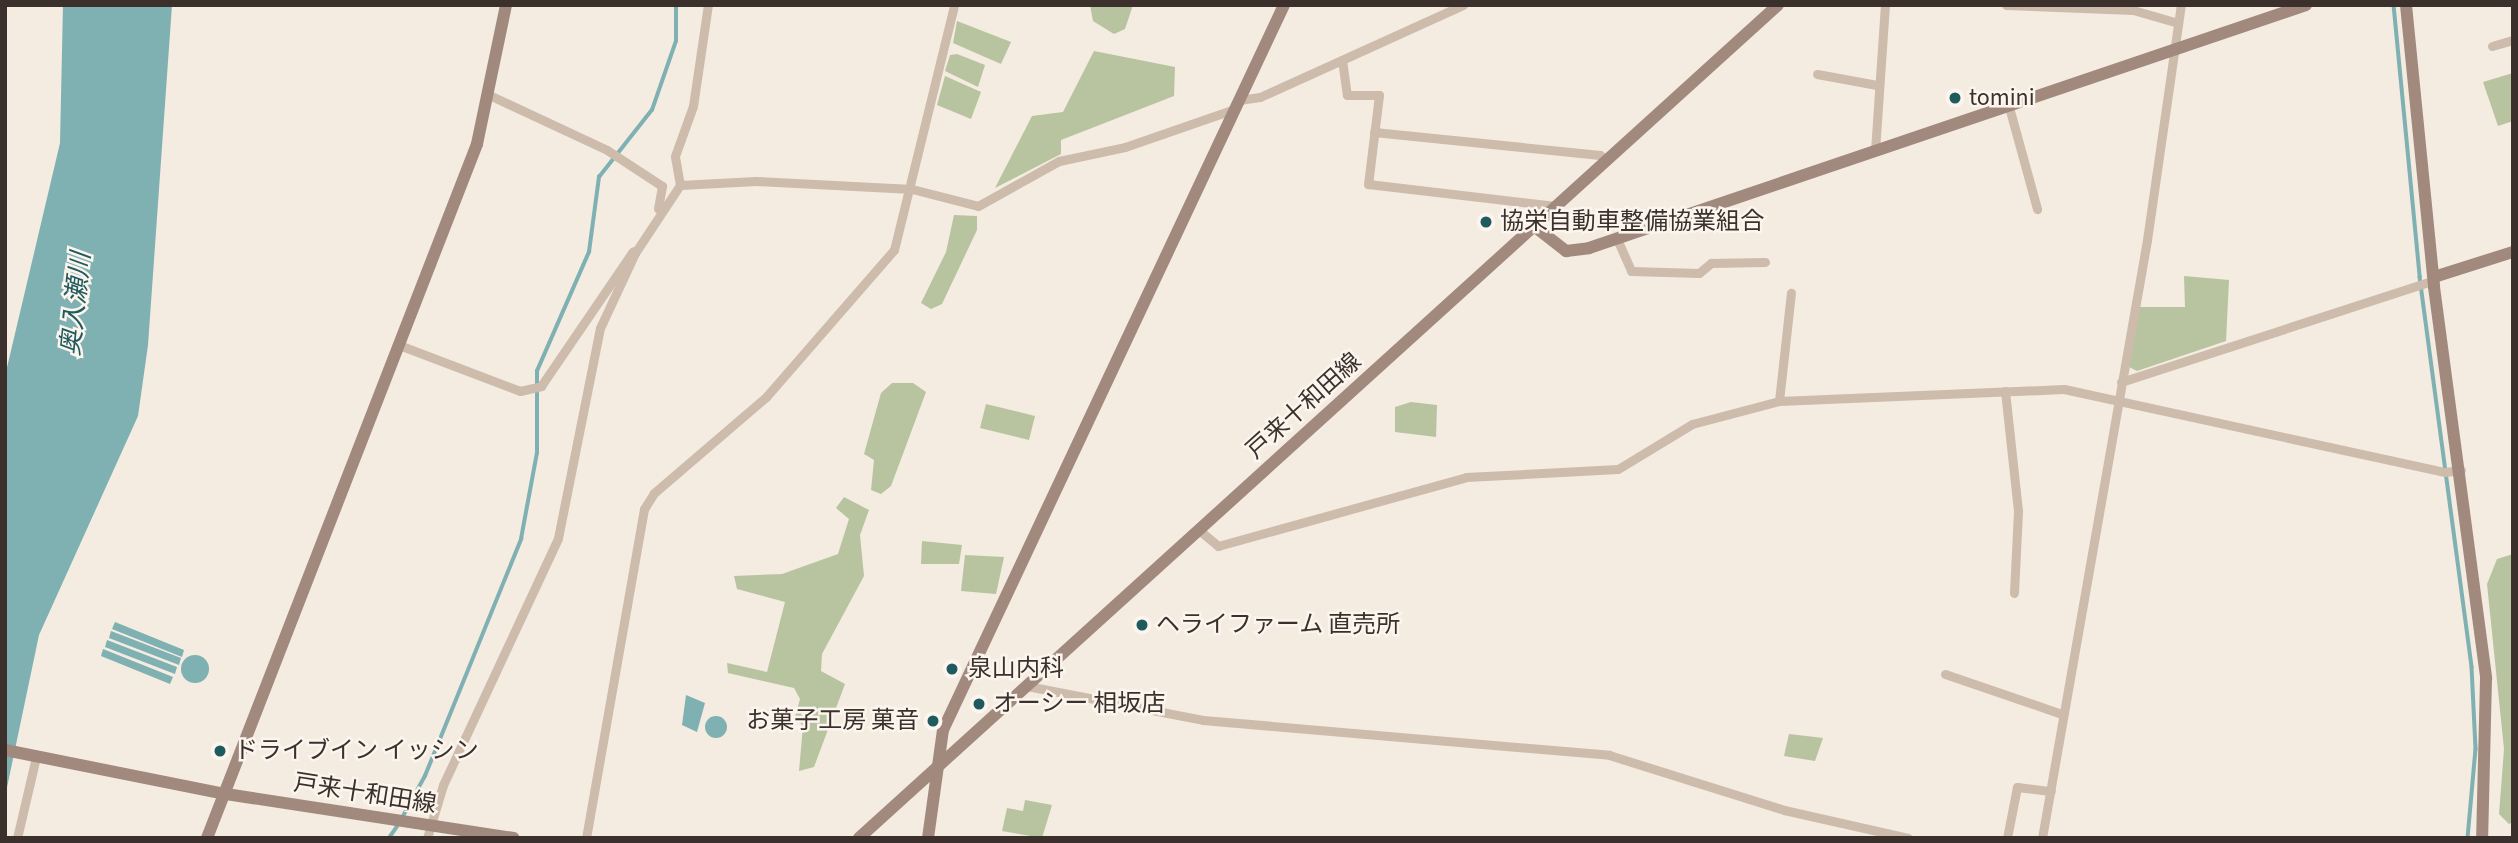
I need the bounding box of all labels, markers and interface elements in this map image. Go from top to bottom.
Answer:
place label: tomini [1969,84,2035,112]
marker: tomini [1947,90,1963,106]
place label: 協栄自動車整備協業組合 [1500,208,1764,236]
marker: 協栄自動車整備協業組合 [1478,214,1494,230]
water label: 奥入瀬川 [55,251,97,357]
street label: 戸来十和田線 [1241,347,1367,465]
place label: ヘライファーム 直売所 [1156,611,1401,639]
marker: ヘライファーム 直売所 [1134,617,1150,633]
place label: 泉山内科 [968,655,1064,683]
marker: 泉山内科 [942,659,962,679]
place label: オーシー 相坂店 [993,690,1166,718]
marker: オーシー 相坂店 [971,696,987,712]
place label: お菓子工房 菓音 [746,707,919,735]
marker: お菓子工房 菓音 [925,713,941,729]
place label: ドライブイン イッシン [234,737,479,765]
marker: ドライブイン イッシン [212,743,228,759]
street label: 戸来十和田線 [292,769,438,819]

